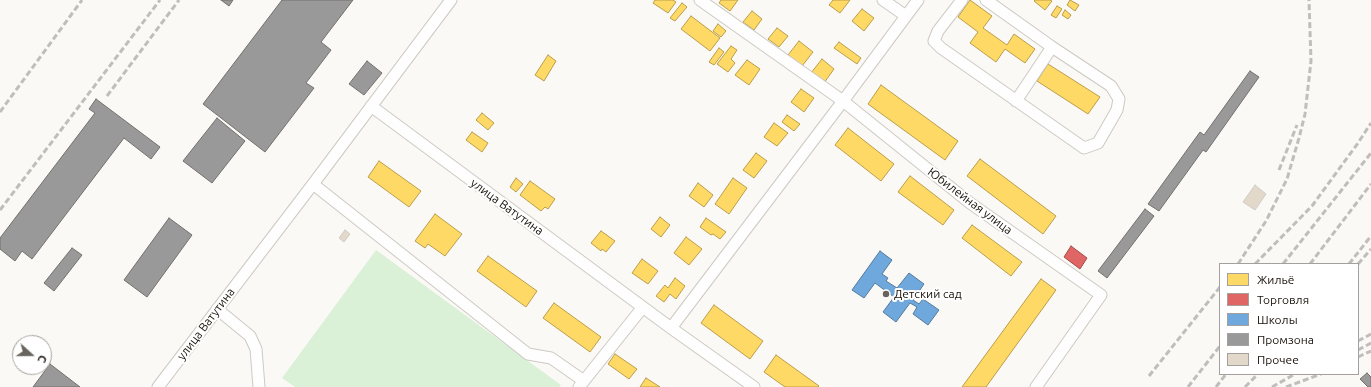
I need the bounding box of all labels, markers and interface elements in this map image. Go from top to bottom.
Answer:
street label: Юбилейная улица [925,164,1015,238]
street label: улица Ватутина [468,176,546,238]
legend [1219,263,1359,375]
text: Жильё [1257,273,1294,286]
street label: улица Ватутина [174,285,238,363]
place label: Детский сад [894,287,962,301]
marker: Детский сад [881,289,891,299]
text: Торговля [1257,293,1309,306]
text: Школы [1257,313,1298,326]
text: Промзона [1257,333,1314,346]
north arrow [12,335,52,375]
text: Прочее [1257,353,1299,366]
text: С [35,354,49,364]

